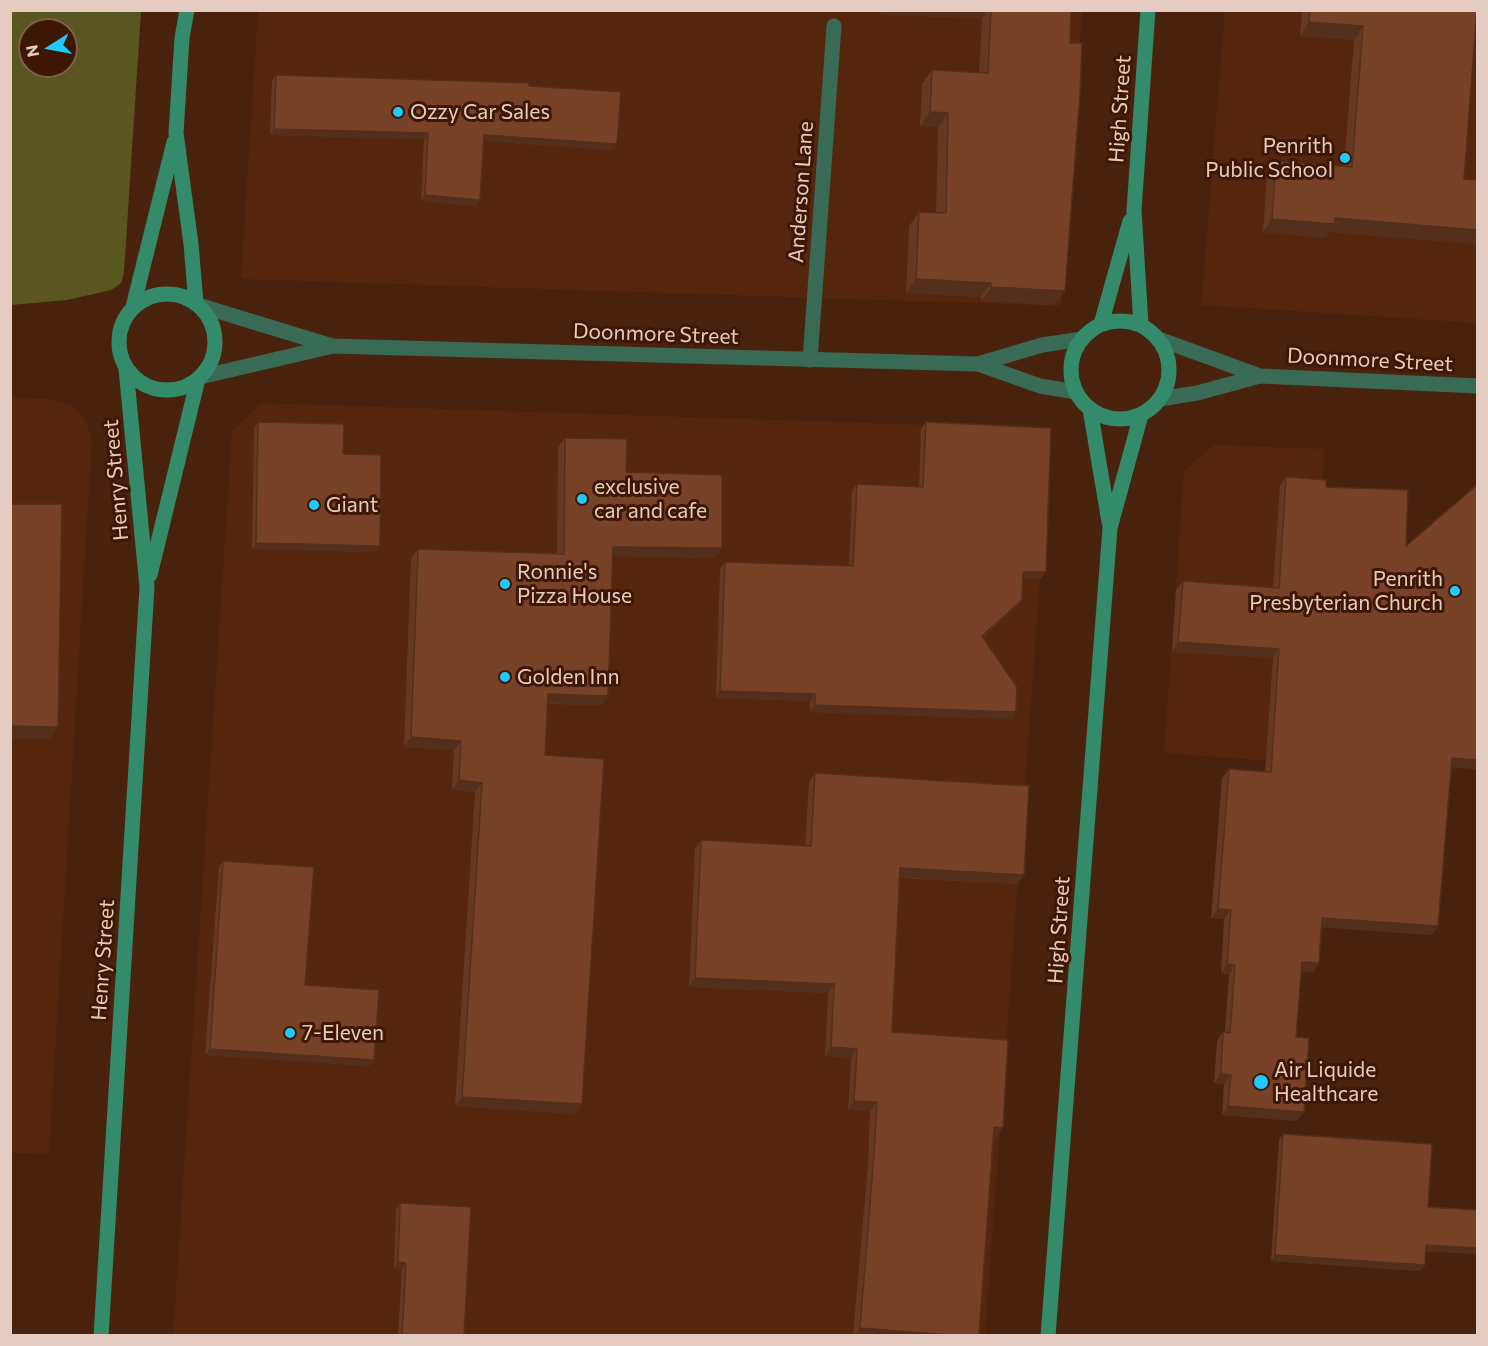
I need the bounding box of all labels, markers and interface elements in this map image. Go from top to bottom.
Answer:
north arrow [18,18,78,78]
text: N [21,43,42,59]
street label: High Street [1104,54,1136,164]
place label: Ozzy Car Sales [410,99,550,125]
marker: Ozzy Car Sales [391,105,405,119]
street label: Anderson Lane [783,120,819,264]
place label: Penrith Public School [1205,133,1333,183]
marker: Penrith Public School [1338,151,1352,165]
street label: Doonmore Street [573,319,739,349]
street label: Doonmore Street [1286,343,1454,377]
street label: Henry Street [98,418,134,542]
place label: exclusive car and cafe [594,474,707,524]
place label: Giant [326,492,378,518]
marker: exclusive car and cafe [575,492,589,506]
marker: Giant [307,498,321,512]
place label: Ronnie's Pizza House [517,559,632,609]
place label: Penrith Presbyterian Church [1249,566,1443,616]
marker: Ronnie's Pizza House [498,577,512,591]
marker: Penrith Presbyterian Church [1448,584,1462,598]
place label: Golden Inn [517,664,619,690]
marker: Golden Inn [498,670,512,684]
street label: High Street [1043,875,1075,985]
street label: Henry Street [86,899,120,1021]
place label: 7-Eleven [302,1020,384,1046]
marker: 7-Eleven [283,1026,297,1040]
place label: Air Liquide Healthcare [1274,1057,1378,1107]
marker: Air Liquide Healthcare [1252,1073,1270,1091]

